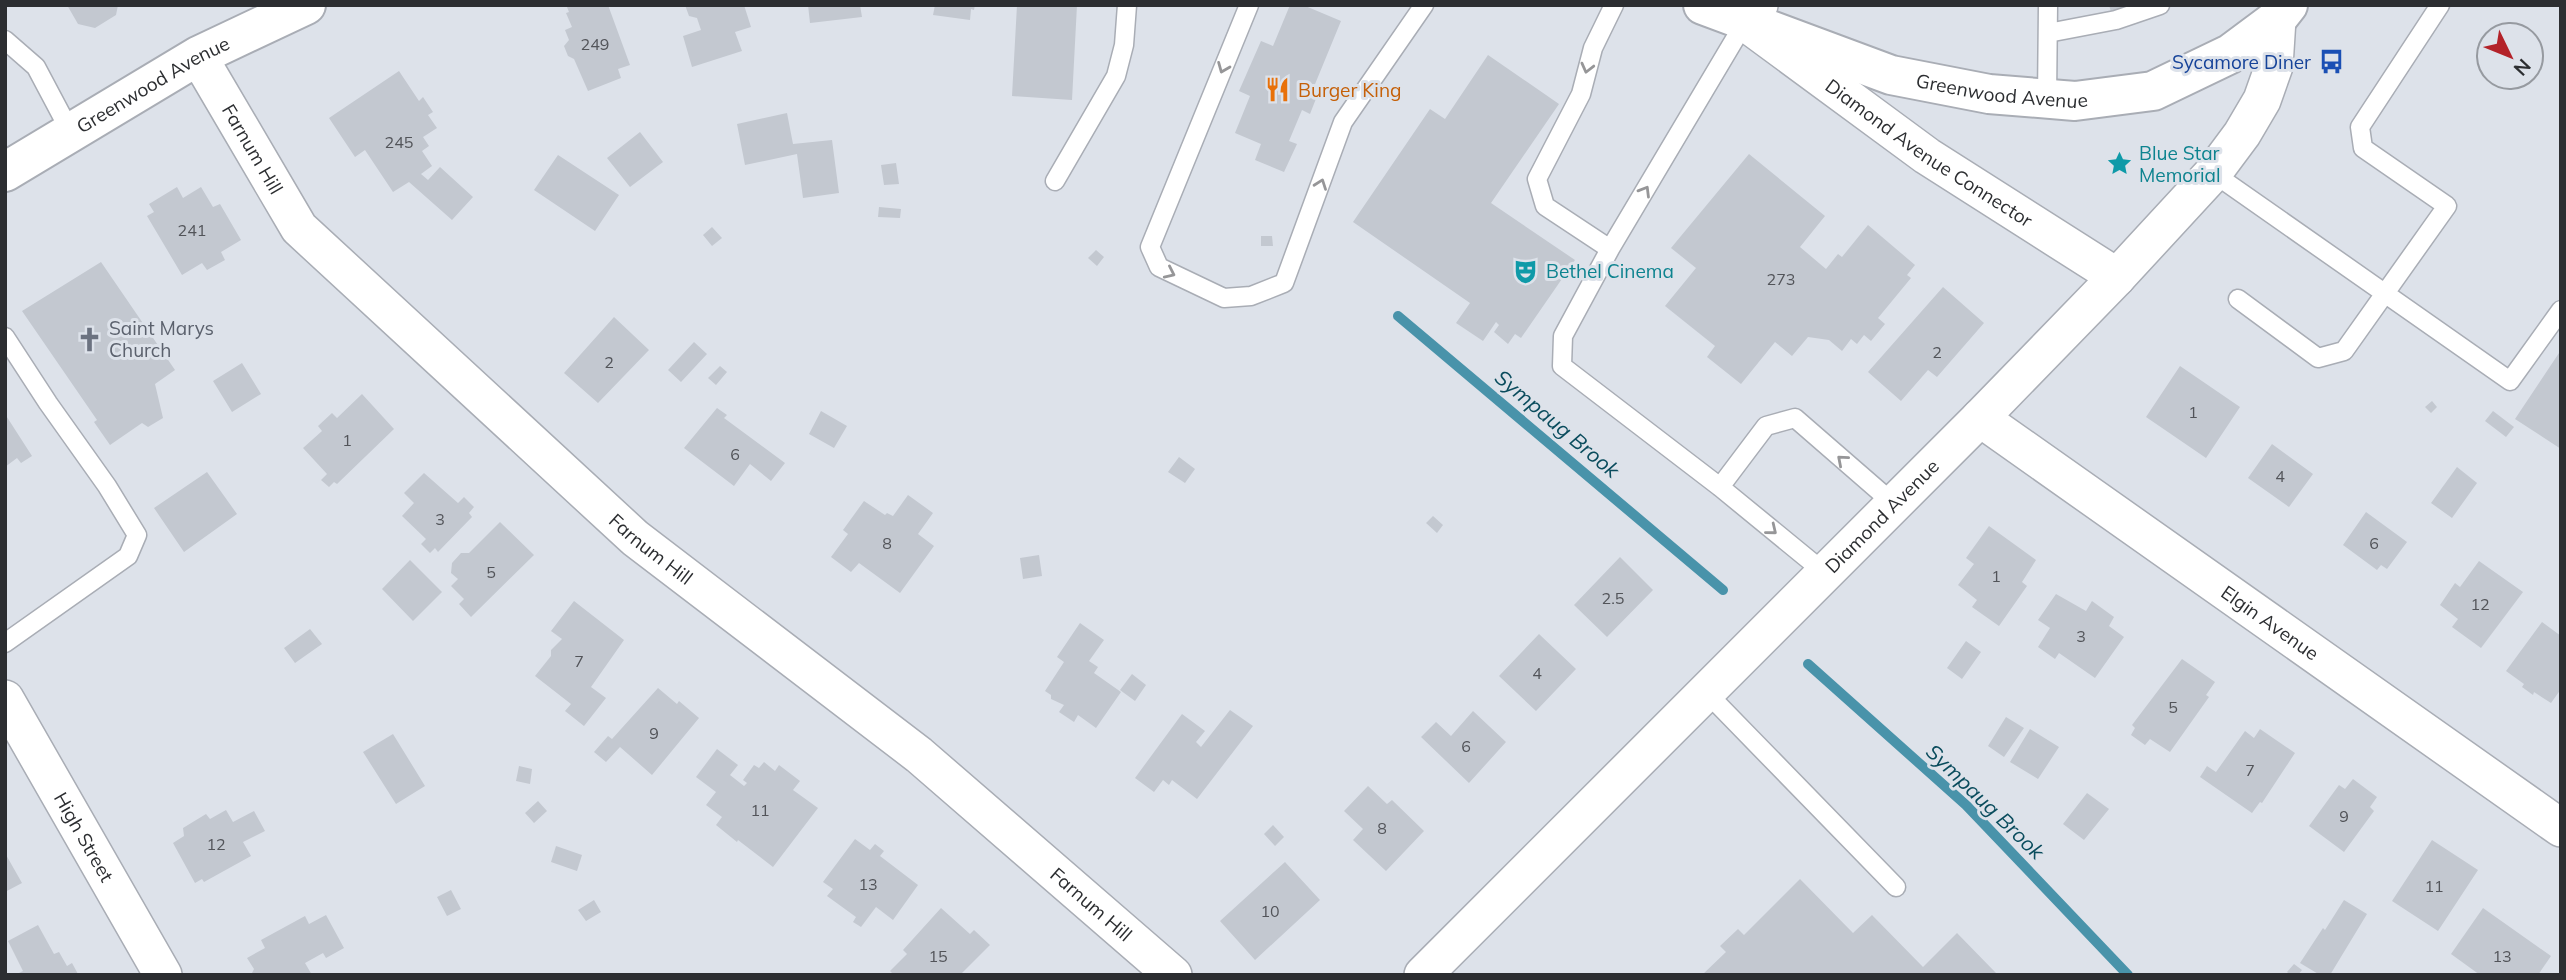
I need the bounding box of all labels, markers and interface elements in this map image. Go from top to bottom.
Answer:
north arrow [2475,21,2545,91]
street label: Greenwood Avenue [72,31,233,138]
house number: 249 [581,34,609,54]
bus stop icon: Sycamore Diner [2317,48,2345,76]
place label: Sycamore Diner [2172,50,2311,74]
text: N [2509,54,2536,81]
one-way arrow [1217,61,1231,74]
one-way arrow [1581,62,1595,74]
street label: Greenwood Avenue [1914,68,2089,113]
street label: Diamond Avenue Connector [1821,73,2037,232]
restaurant icon: Burger King [1264,76,1292,104]
place label: Burger King [1298,78,1401,102]
street label: Farnum Hill [217,100,288,199]
house number: 245 [385,132,413,152]
place label: Blue Star Memorial [2139,141,2221,187]
place icon: Blue Star Memorial [2105,150,2133,178]
one-way arrow [1312,178,1326,190]
one-way arrow [1637,185,1650,198]
house number: 241 [178,220,206,240]
theatre icon: Bethel Cinema [1512,257,1540,285]
place label: Bethel Cinema [1546,259,1674,283]
one-way arrow [1163,264,1175,278]
house number: 273 [1767,269,1795,289]
place label: Saint Marys Church [109,316,214,362]
church icon: Saint Marys Church [75,325,103,353]
house number: 2 [1932,342,1942,362]
house number: 2 [604,352,614,372]
water label: Sympaug Brook [1490,364,1626,484]
house number: 1 [2188,402,2198,422]
house number: 1 [342,430,352,450]
house number: 6 [730,444,740,464]
street label: Diamond Avenue [1820,454,1944,578]
one-way arrow [1837,455,1850,468]
house number: 4 [2275,466,2285,486]
street label: Farnum Hill [604,508,698,590]
house number: 3 [435,509,445,529]
one-way arrow [1765,521,1777,534]
house number: 8 [882,533,892,553]
house number: 6 [2369,533,2379,553]
house number: 5 [486,562,496,582]
house number: 1 [1991,566,2001,586]
street label: Elgin Avenue [2217,580,2324,665]
house number: 2.5 [1602,588,1624,608]
house number: 12 [2470,594,2490,614]
house number: 3 [2076,626,2086,646]
house number: 7 [574,651,584,671]
house number: 4 [1532,663,1542,683]
house number: 5 [2168,697,2178,717]
house number: 9 [649,723,659,743]
house number: 6 [1461,736,1471,756]
water label: Sympaug Brook [1921,738,2051,865]
house number: 7 [2245,760,2255,780]
street label: High Street [49,788,119,886]
house number: 11 [750,800,770,820]
house number: 9 [2339,806,2349,826]
house number: 8 [1377,818,1387,838]
house number: 12 [206,834,226,854]
street label: Farnum Hill [1045,862,1137,946]
house number: 13 [858,874,878,894]
house number: 11 [2424,876,2444,896]
house number: 10 [1260,901,1280,921]
house number: 15 [928,946,948,966]
house number: 13 [2492,946,2512,966]

